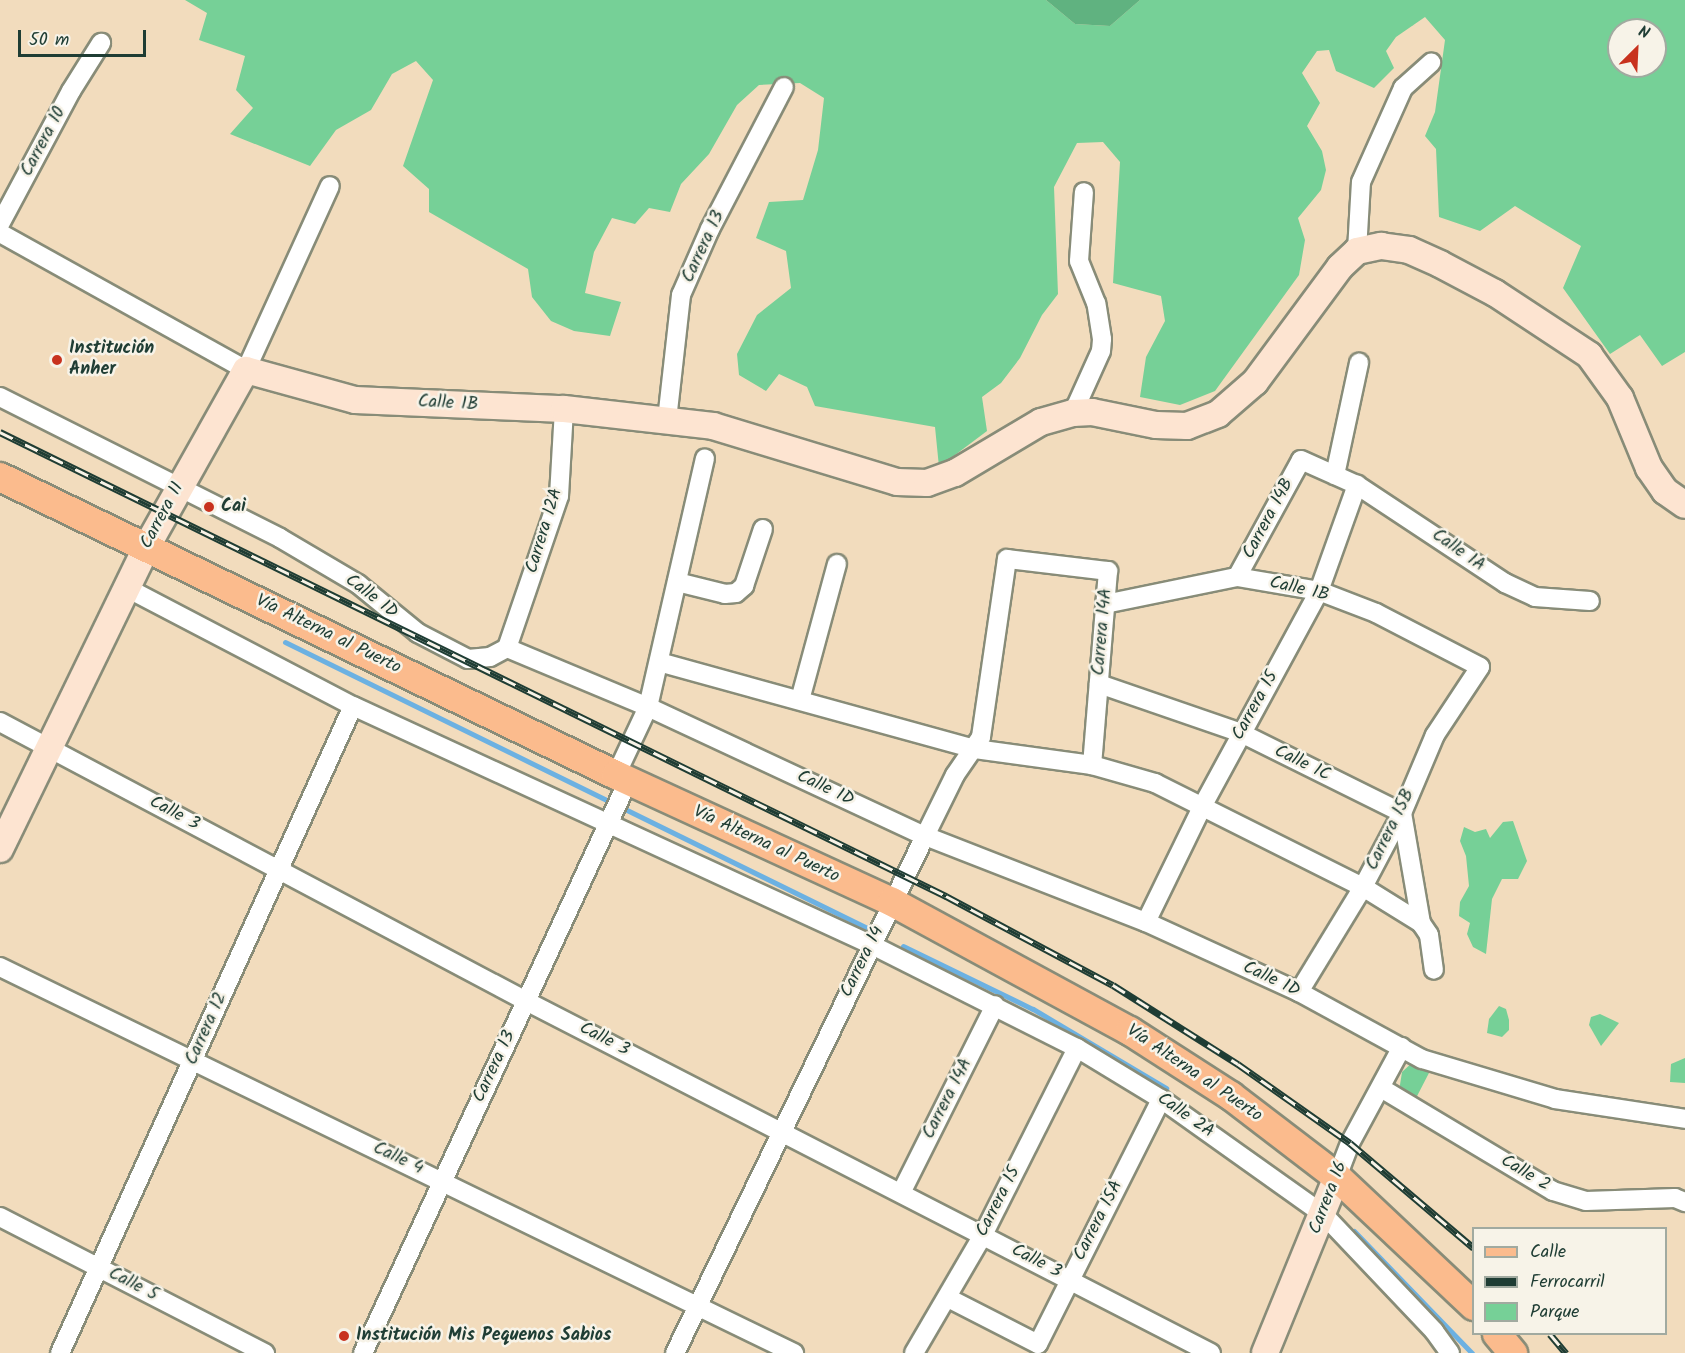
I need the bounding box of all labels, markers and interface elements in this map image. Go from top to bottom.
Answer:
scale bar [21,18,148,56]
north arrow [1607,18,1667,78]
text: N [1634,19,1653,46]
text: 50 m [29,26,69,55]
street label: Carrera 10 [17,104,71,180]
street label: Carrera 13 [678,208,730,286]
place label: Institución Anher [69,339,154,382]
marker: Institución Anher [50,353,64,367]
street label: Calle 1B [417,392,479,416]
street label: Carrera 14B [1239,475,1299,563]
street label: Carrera 11 [137,479,189,553]
street label: Carrera 12A [522,486,568,576]
place label: Cai [221,496,246,518]
marker: Cai [202,500,216,514]
street label: Calle 1A [1427,525,1489,577]
street label: Calle 1D [340,570,402,624]
street label: Calle 1B [1267,573,1331,607]
street label: Carrera 14A [1088,588,1118,676]
street label: Vía Alterna al Puerto [252,590,404,680]
street label: Carrera 15 [1228,667,1284,745]
street label: Calle 1C [1270,741,1334,787]
street label: Calle 1D [793,766,857,812]
street label: Carrera 15B [1362,786,1420,874]
street label: Calle 3 [145,792,203,836]
street label: Vía Alterna al Puerto [689,802,843,888]
street label: Carrera 14 [837,923,889,1001]
street label: Calle 1D [1239,957,1303,1003]
street label: Carrera 12 [181,989,233,1069]
street label: Calle 3 [575,1018,633,1062]
street label: Vía Alterna al Puerto [1122,1021,1266,1127]
street label: Carrera 13 [469,1028,521,1106]
street label: Carrera 14A [919,1055,977,1143]
street label: Calle 2A [1152,1089,1218,1143]
street label: Calle 4 [369,1138,427,1180]
street label: Calle 2 [1496,1151,1554,1197]
street label: Carrera 16 [1305,1158,1353,1238]
street label: Carrera 15 [972,1163,1026,1241]
street label: Carrera 15A [1070,1177,1128,1265]
legend [1472,1227,1667,1335]
text: Calle [1530,1238,1566,1267]
street label: Calle 3 [1007,1240,1065,1284]
street label: Calle 5 [104,1263,162,1307]
text: Ferrocarril [1530,1268,1605,1297]
text: Parque [1530,1298,1579,1327]
place label: Institución Mis Pequenos Sabios [356,1325,611,1347]
marker: Institución Mis Pequenos Sabios [337,1329,351,1343]

